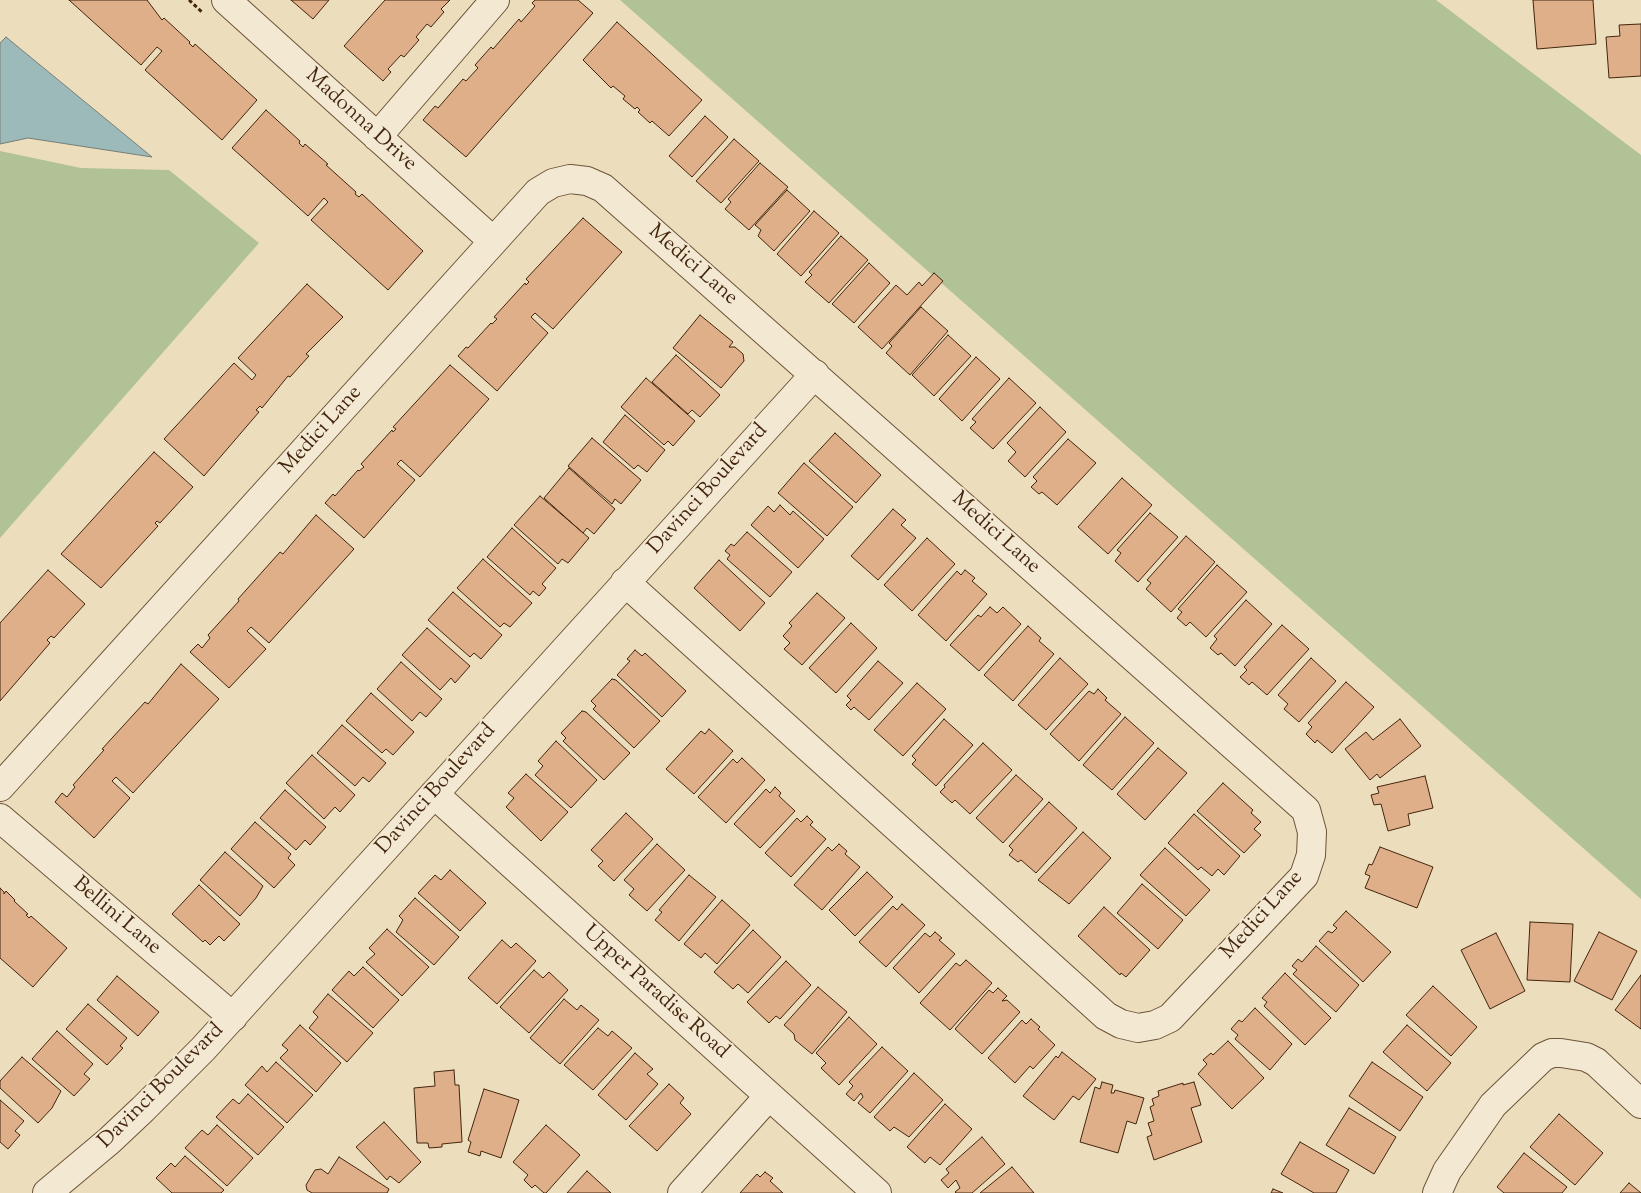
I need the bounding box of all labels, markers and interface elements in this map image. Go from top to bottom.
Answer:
street label: Madonna Drive [299,64,421,178]
street label: Medici Lane [642,220,742,312]
street label: Medici Lane [276,381,368,481]
street label: Davinci Boulevard [644,419,774,561]
street label: Medici Lane [945,488,1045,580]
street label: Davinci Boulevard [372,719,502,861]
street label: Medici Lane [1217,866,1309,966]
street label: Bellini Lane [67,873,165,961]
street label: Upper Paradise Road [577,921,733,1065]
street label: Davinci Boulevard [94,1019,230,1155]

